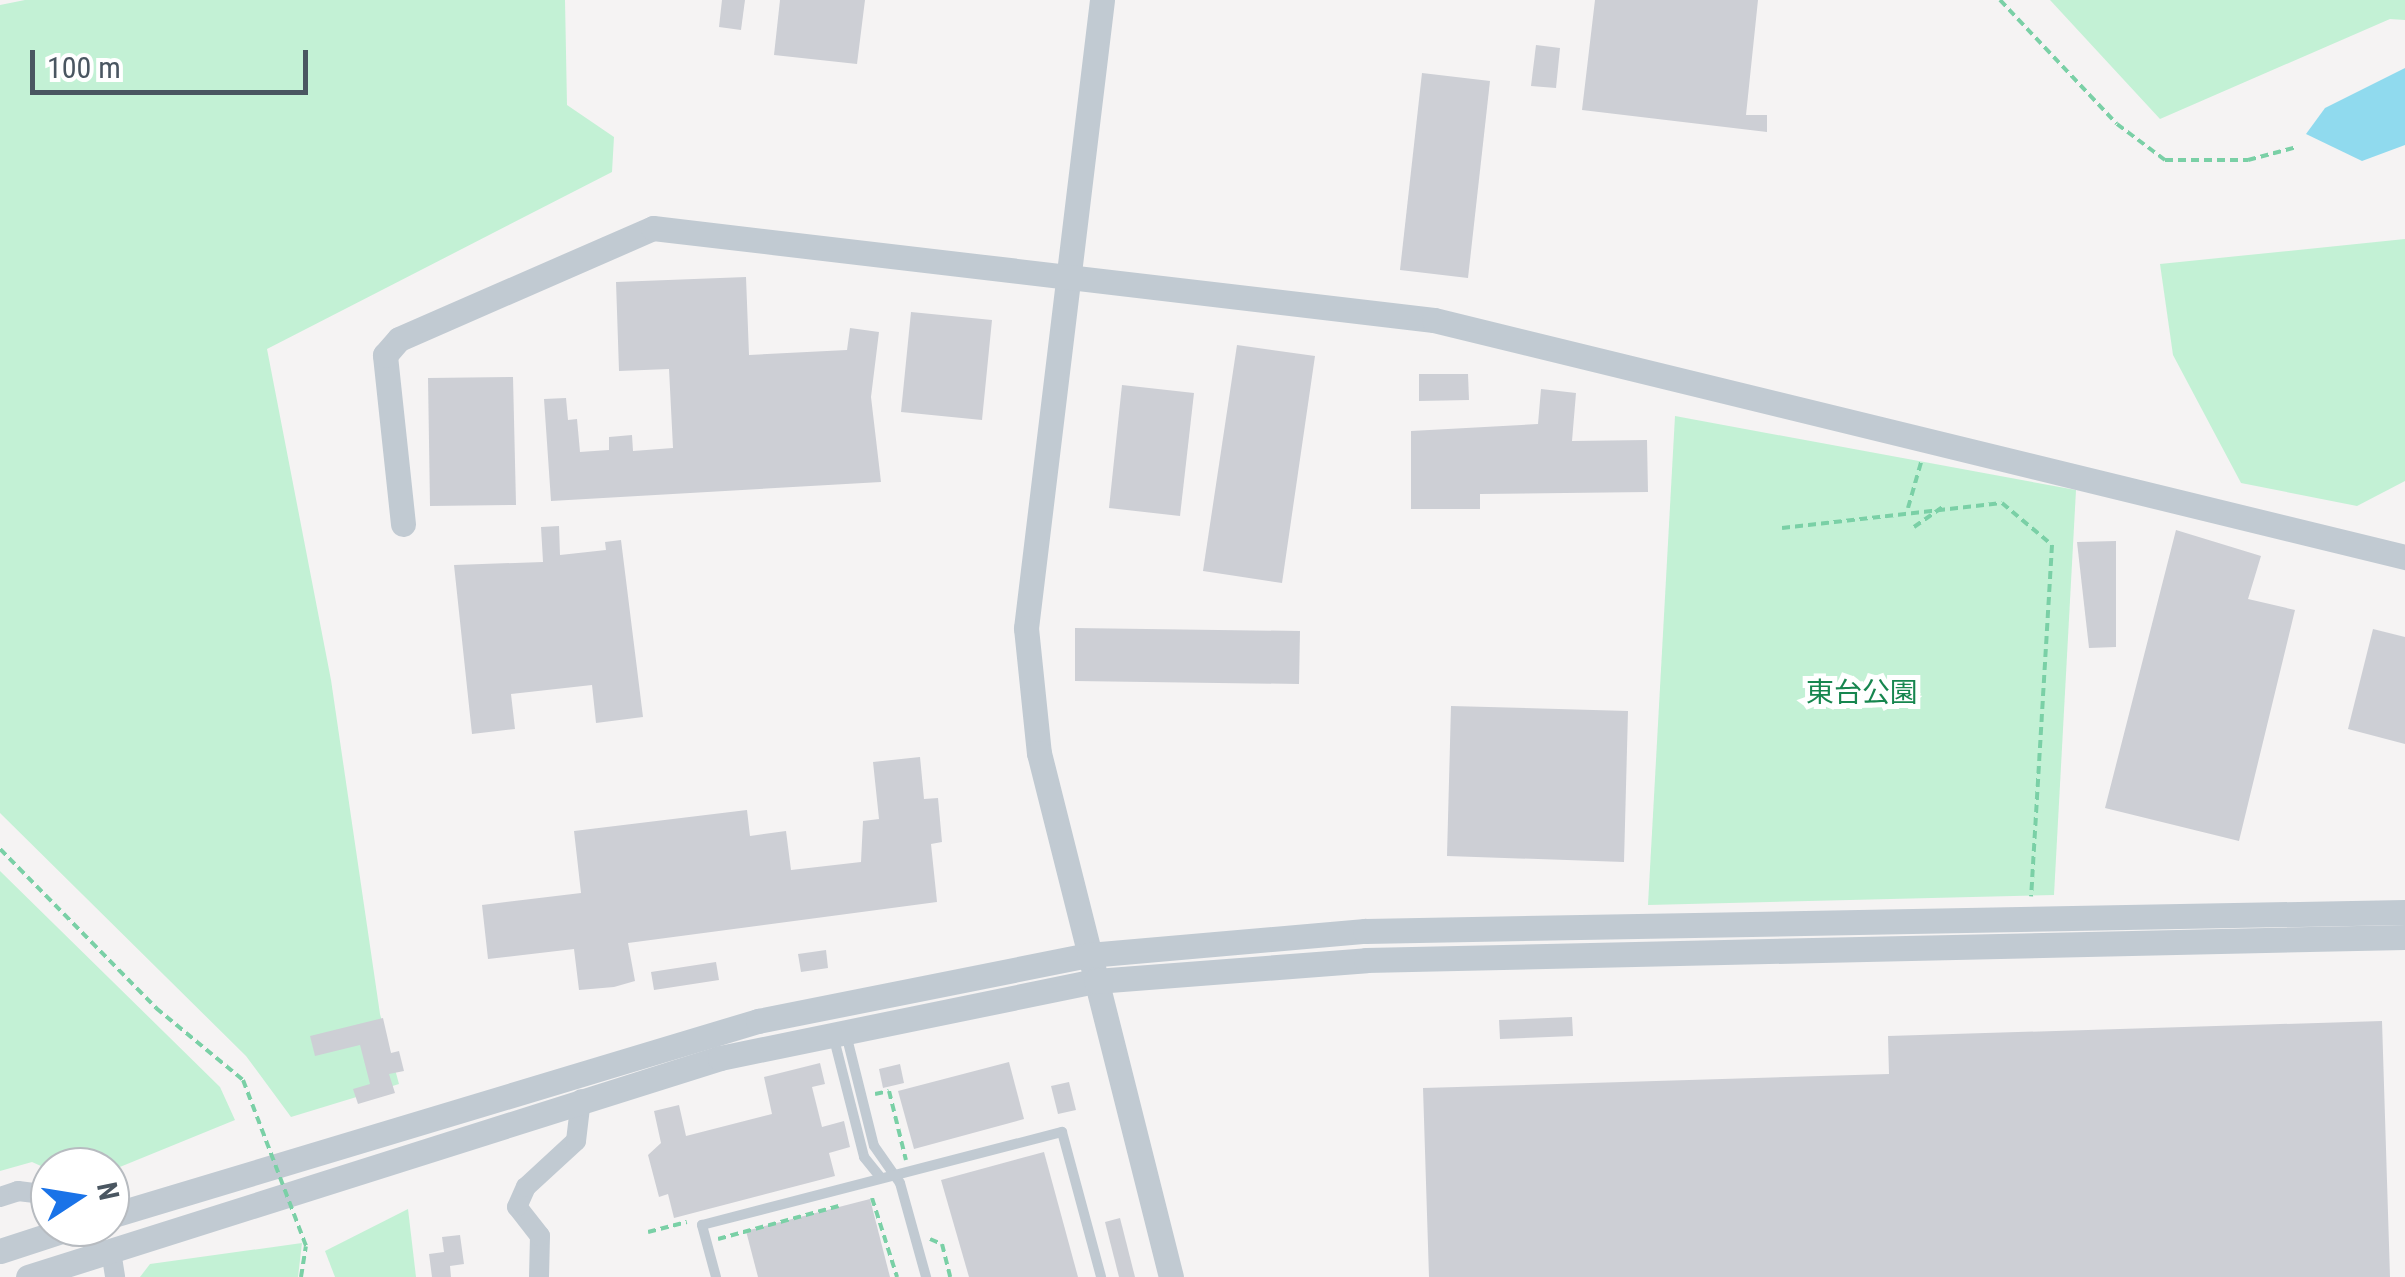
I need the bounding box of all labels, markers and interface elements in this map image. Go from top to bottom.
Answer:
scale bar [35,30,312,92]
text: 100 m [47,50,121,85]
park label: 東台公園 [1806,676,1918,710]
north arrow [30,1147,130,1247]
text: N [90,1179,126,1203]

